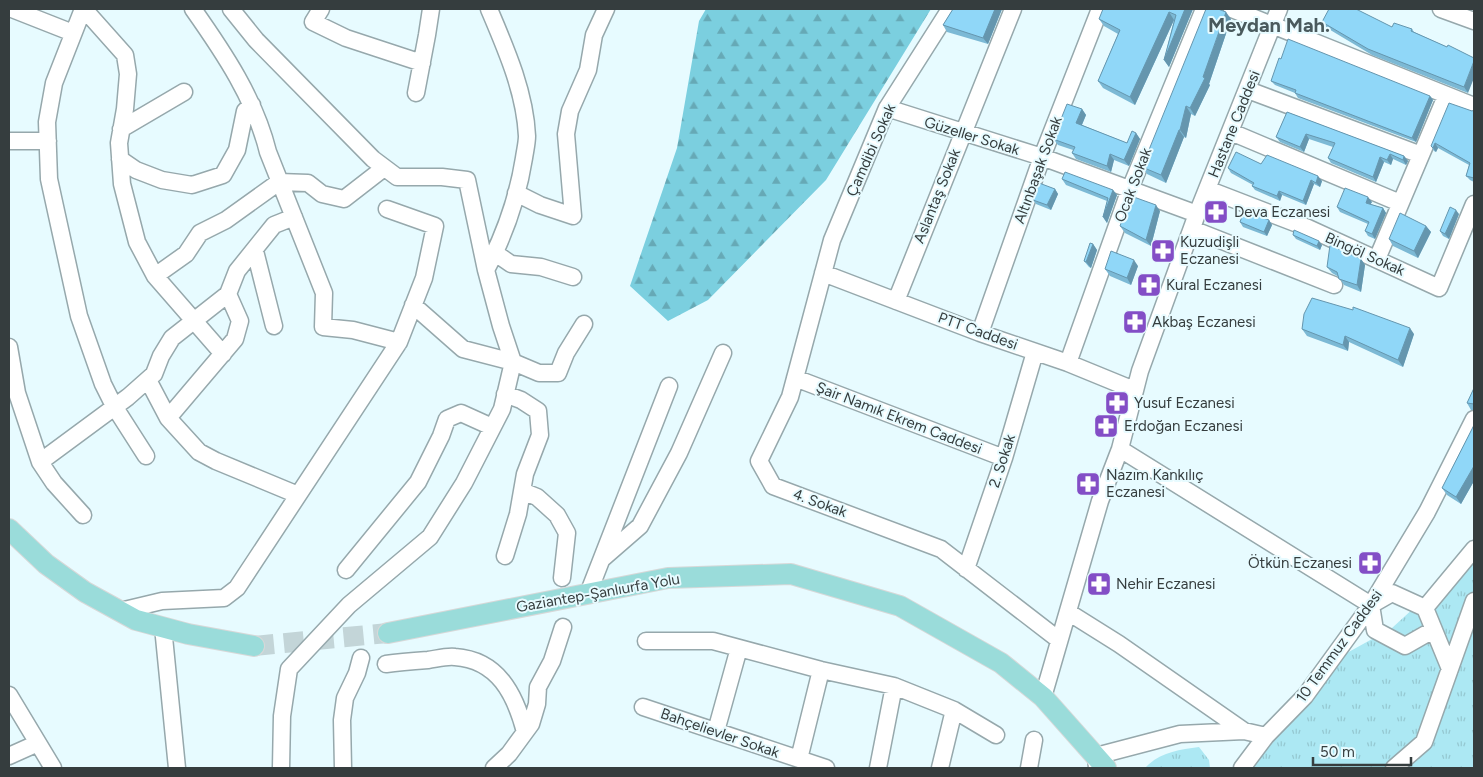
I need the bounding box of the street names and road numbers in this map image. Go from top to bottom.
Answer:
street label: Hastane Caddesi [1204,68,1264,180]
street label: Çamdibi Sokak [843,100,900,199]
street label: Güzeller Sokak [922,113,1023,159]
street label: Altınbaşak Sokak [1010,113,1066,226]
street label: Aslantaş Sokak [910,145,964,246]
street label: Ocak Sokak [1111,145,1156,225]
street label: Bingöl Sokak [1322,228,1408,280]
street label: PTT Caddesi [936,308,1020,354]
street label: Şair Namık Ekrem Caddesi [814,378,984,458]
street label: 2. Sokak [985,431,1019,490]
street label: 4. Sokak [791,485,850,521]
street label: Gaziantep-Şanlıurfa Yolu [515,570,681,616]
street label: 10 Temmuz Caddesi [1292,586,1386,706]
street label: Bahçelievler Sokak [658,704,782,762]

